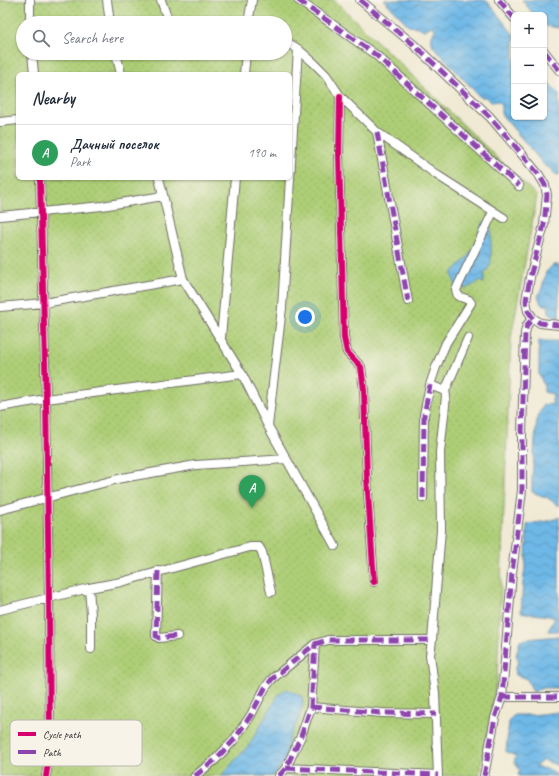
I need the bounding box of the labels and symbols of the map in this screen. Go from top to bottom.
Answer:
your location [295,307,315,327]
pin: A [239,475,265,508]
legend [10,720,142,766]
text: Cycle path [43,727,82,741]
text: Path [43,745,62,759]

